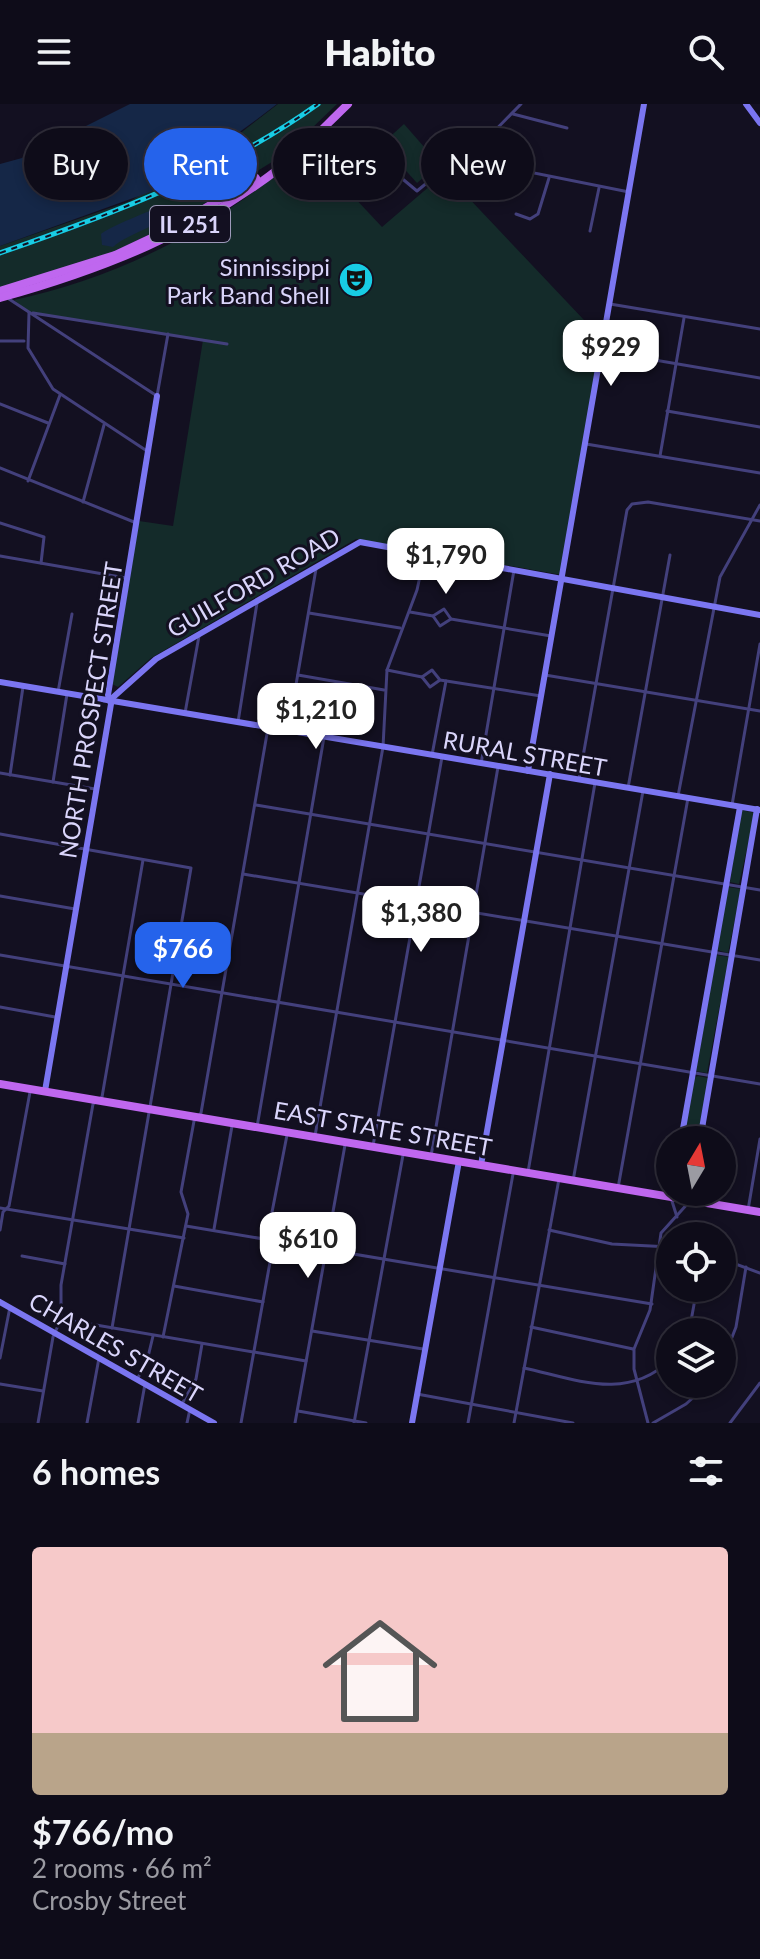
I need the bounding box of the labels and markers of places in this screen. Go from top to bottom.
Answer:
place label: Sinnissippi Park Band Shell [167,252,330,309]
theatre icon: Sinnissippi Park Band Shell [337,261,375,299]
pin: $929 [564,320,658,388]
pin: $1,790 [381,528,511,596]
pin: $1,210 [251,683,381,751]
pin: $1,380 [356,886,486,954]
pin: $766 [136,922,230,990]
pin: $610 [261,1212,355,1280]

